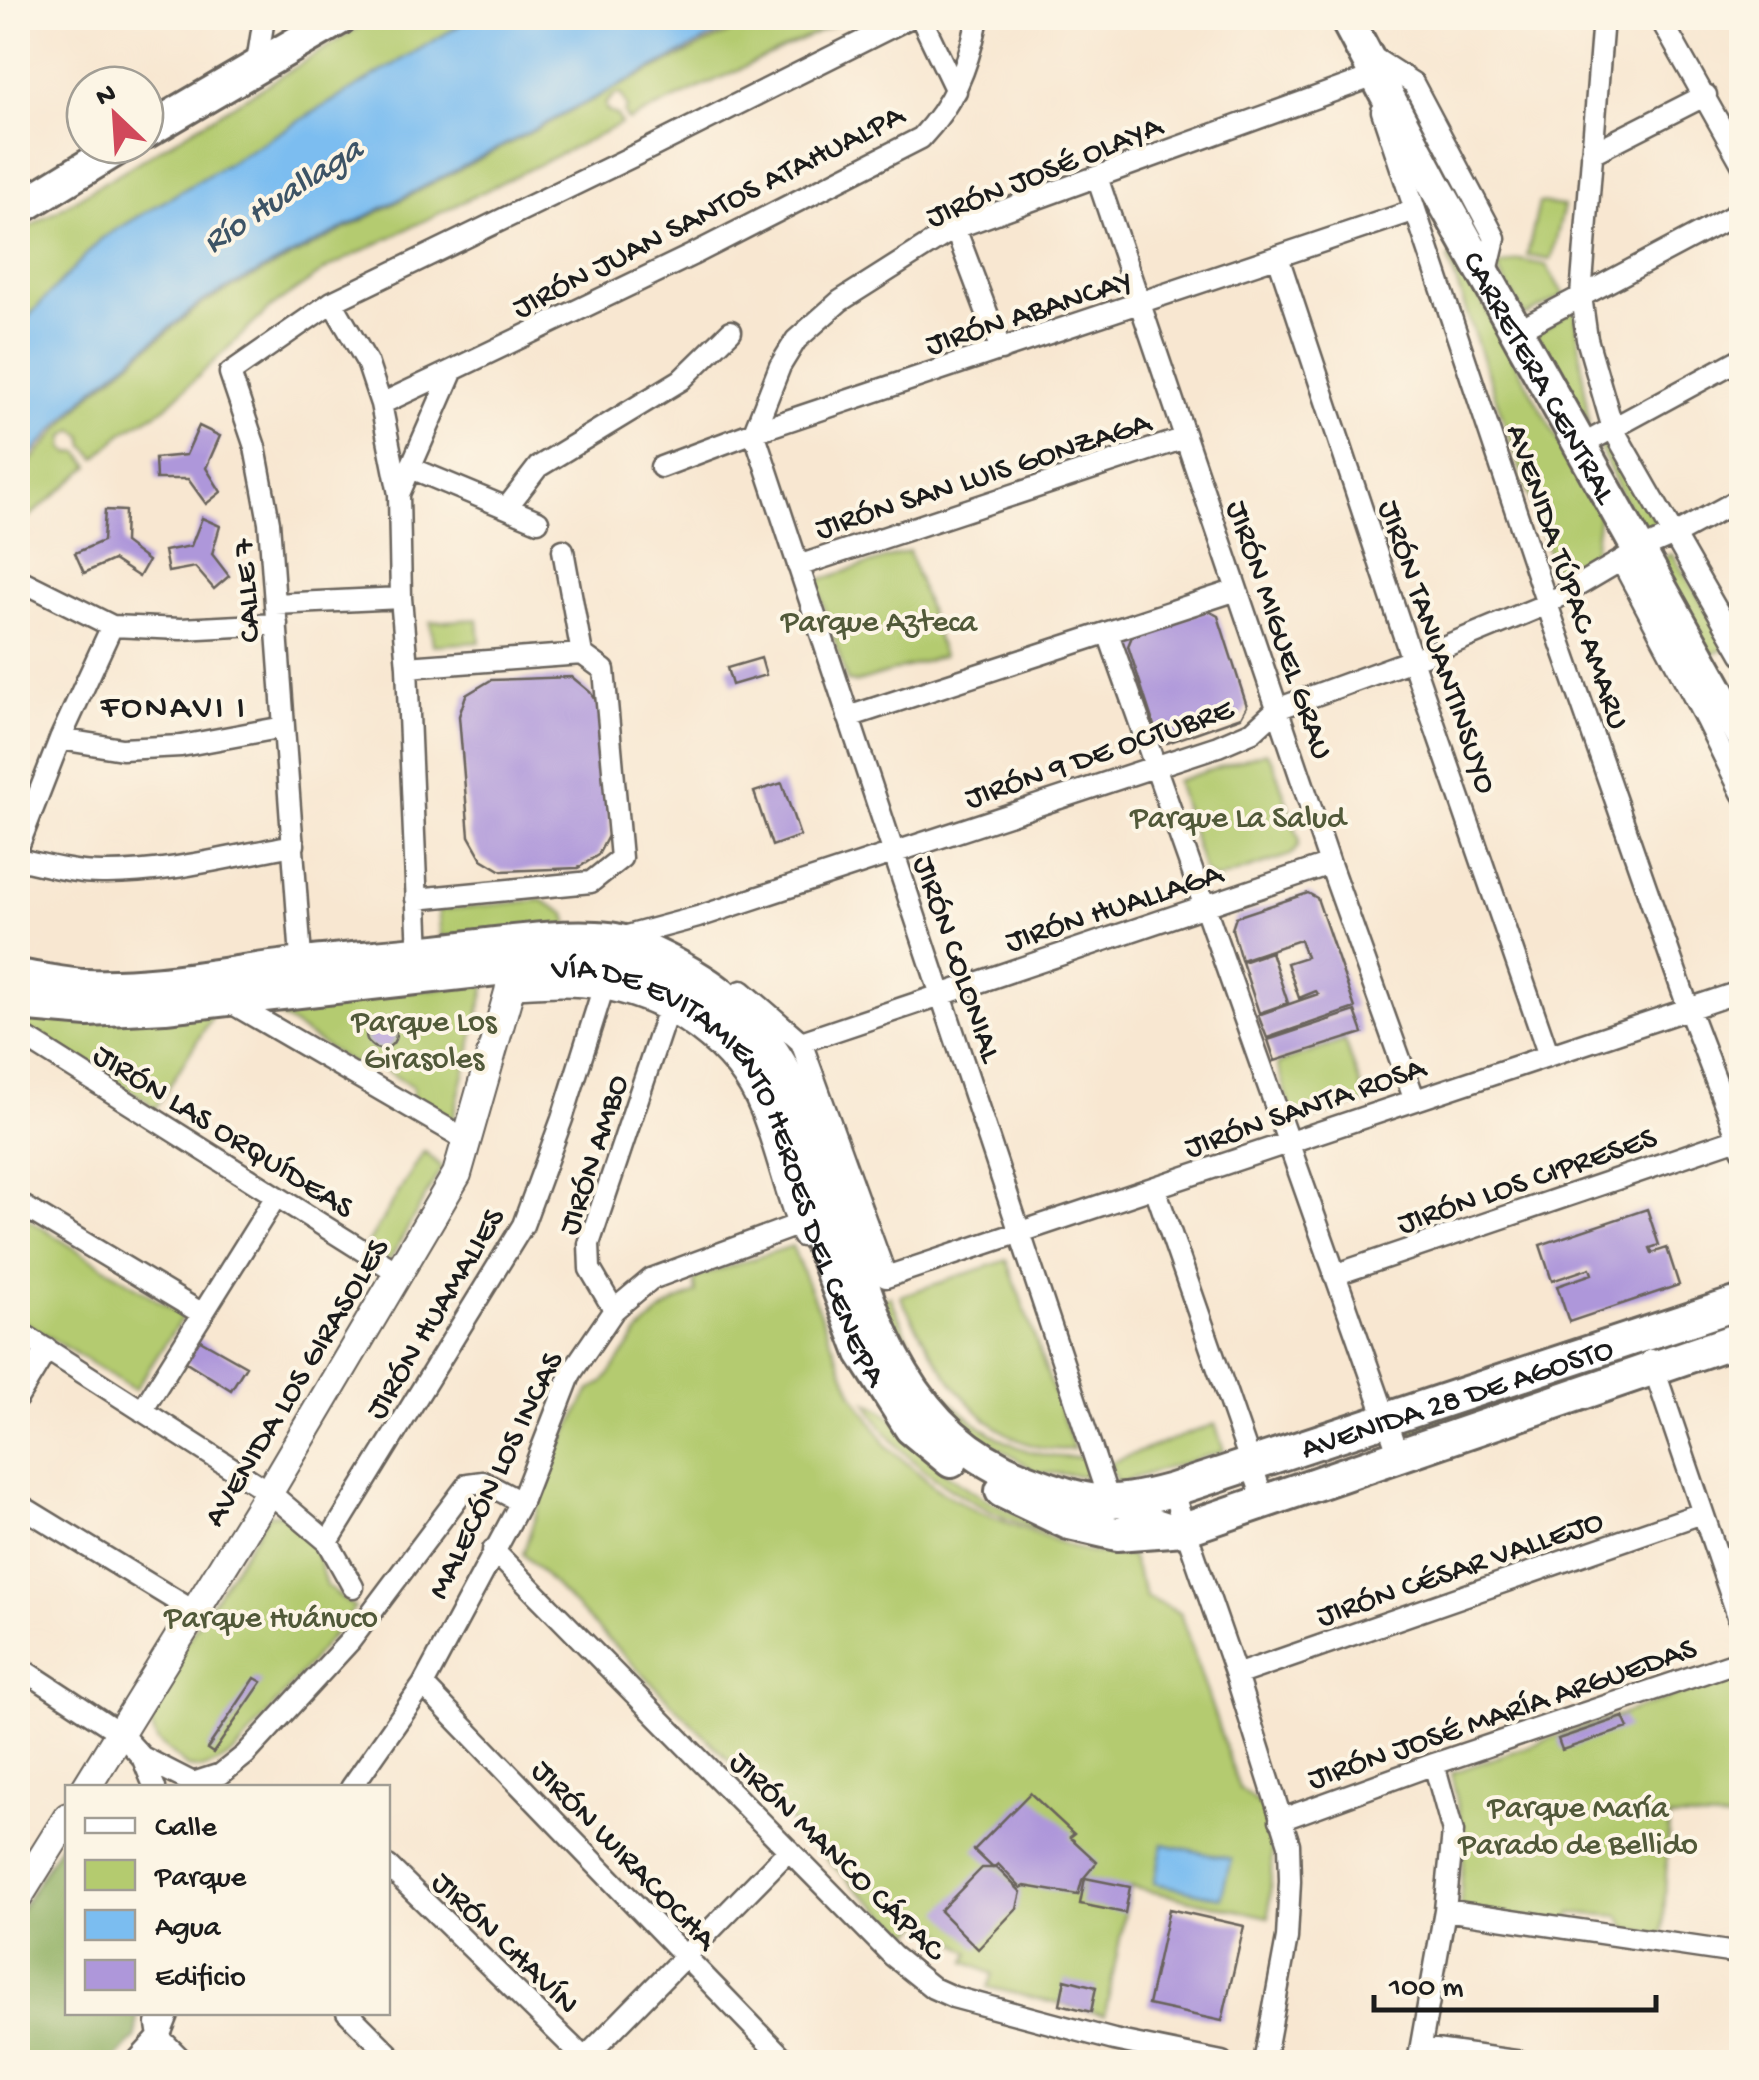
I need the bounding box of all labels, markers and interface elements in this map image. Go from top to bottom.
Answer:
north arrow [65,65,165,165]
text: N [91,78,122,115]
street label: JIRÓN JUAN SANTOS ATAHUALPA [507,97,913,329]
street label: JIRÓN JOSÉ OLAYA [921,108,1170,238]
water label: Río Huallaga [196,129,374,264]
street label: CARRETERA CENTRAL [1452,246,1624,512]
street label: JIRÓN ABANCAY [921,263,1138,366]
street label: JIRÓN SAN LUIS GONZAGA [811,405,1158,550]
street label: AVENIDA TÚPAC AMARU [1495,420,1635,735]
street label: JIRÓN MIGUEL GRAU [1215,496,1339,765]
street label: JIRÓN TANUANTINSUYO [1367,496,1503,799]
street label: CALLE 7 [226,536,272,644]
park label: Parque Azteca [780,605,978,643]
district label: FONAVI I [99,689,248,730]
street label: JIRÓN 9 DE OCTUBRE [960,692,1240,820]
park label: Parque La Salud [1129,801,1348,839]
street label: JIRÓN COLONIAL [902,851,1009,1069]
street label: JIRÓN HUALLAGA [1001,856,1230,963]
street label: VÍA DE EVITAMIENTO HEROES DEL CENEPA [550,952,894,1396]
park label: Parque Los Girasoles [350,1005,498,1080]
street label: JIRÓN LAS ORQUÍDEAS [85,1038,360,1229]
street label: JIRÓN SANTA ROSA [1180,1050,1433,1169]
street label: JIRÓN AMBO [552,1071,639,1240]
street label: JIRÓN LOS CIPRESES [1393,1121,1662,1245]
street label: JIRÓN HUAMALIES [359,1202,515,1427]
street label: AVENIDA LOS GIRASOLES [197,1232,400,1535]
street label: AVENIDA 28 DE AGOSTO [1297,1332,1619,1470]
street label: MALECÓN LOS INCAS [421,1346,574,1606]
street label: JIRÓN CÉSAR VALLEJO [1312,1504,1609,1638]
park label: Parque Huánuco [163,1601,378,1639]
street label: JIRÓN JOSÉ MARÍA ARGUEDAS [1303,1631,1702,1800]
street label: JIRÓN MANCO CÁPAC [720,1745,953,1972]
street label: JIRÓN WIRACOCHA [522,1753,725,1961]
legend [65,1785,390,2015]
park label: Parque María Parado de Bellido [1457,1791,1698,1866]
text: Calle [155,1812,217,1847]
text: Parque [154,1862,247,1897]
street label: JIRÓN CHAVÍN [422,1865,585,2024]
text: Agua [155,1912,222,1947]
scale bar [1374,1950,1656,2012]
text: Edificio [155,1962,246,1997]
text: 100 m [1388,1972,1464,2007]

